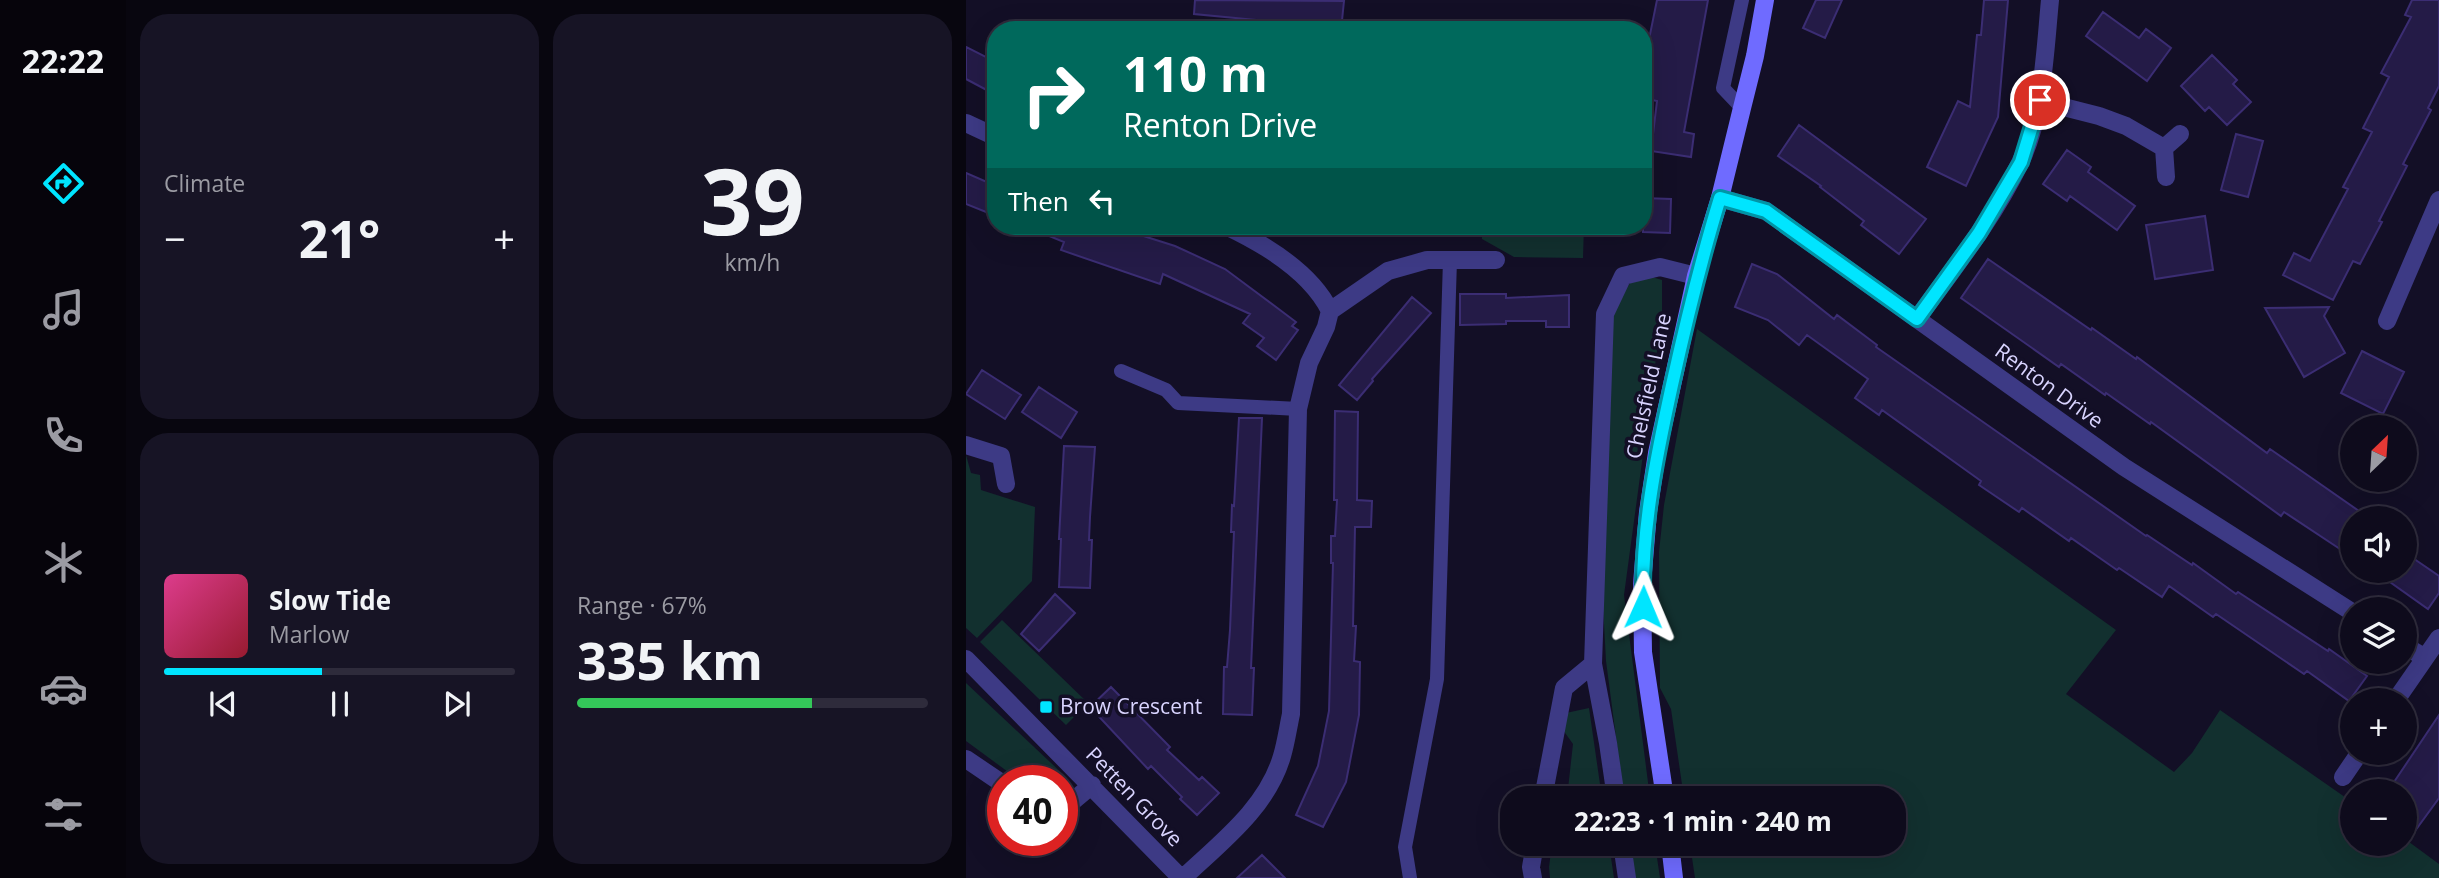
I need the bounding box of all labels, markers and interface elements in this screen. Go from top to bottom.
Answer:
text: 22:22 [22,39,104,82]
text: 110 m [1123,40,1268,106]
icon: right [1008,49,1099,140]
pin [2010,70,2070,130]
icon: arrive [2021,81,2059,119]
text: Renton Drive [1123,103,1317,146]
text: 39 [700,138,805,262]
icon: directions [39,159,88,208]
text: Climate [164,167,245,199]
icon: left [1083,182,1121,220]
text: Then [1008,183,1069,219]
text: 21° [299,202,380,273]
text: − [164,212,186,264]
text: + [493,212,515,264]
text: km/h [725,246,780,278]
icon: music [39,285,88,334]
street label: Chelsfield Lane [1619,310,1677,461]
street label: Renton Drive [1990,336,2109,434]
icon: phone [39,411,88,460]
north arrow [2340,415,2417,492]
map controls [2340,415,2417,856]
button: sound [2340,506,2417,583]
icon: climate [39,538,88,587]
position arrow [1606,570,1680,644]
text: Slow Tide [269,582,391,618]
text: Range · 67% [577,589,707,621]
button: layers [2340,597,2417,674]
text: Marlow [269,618,349,650]
text: 335 km [577,624,763,695]
icon: car [39,664,88,713]
icon: previous [204,685,242,723]
icon: pause [321,685,359,723]
icon: next [438,685,476,723]
button: + [2340,688,2417,765]
place label: Brow Crescent [1060,692,1202,720]
marker: Brow Crescent [1038,699,1054,715]
street label: Petten Grove [1080,740,1189,852]
speed limit sign: 40 [987,765,1078,856]
button: − [2340,779,2417,856]
icon: filters [39,790,88,839]
text: 22:23 · 1 min · 240 m [1574,803,1832,839]

